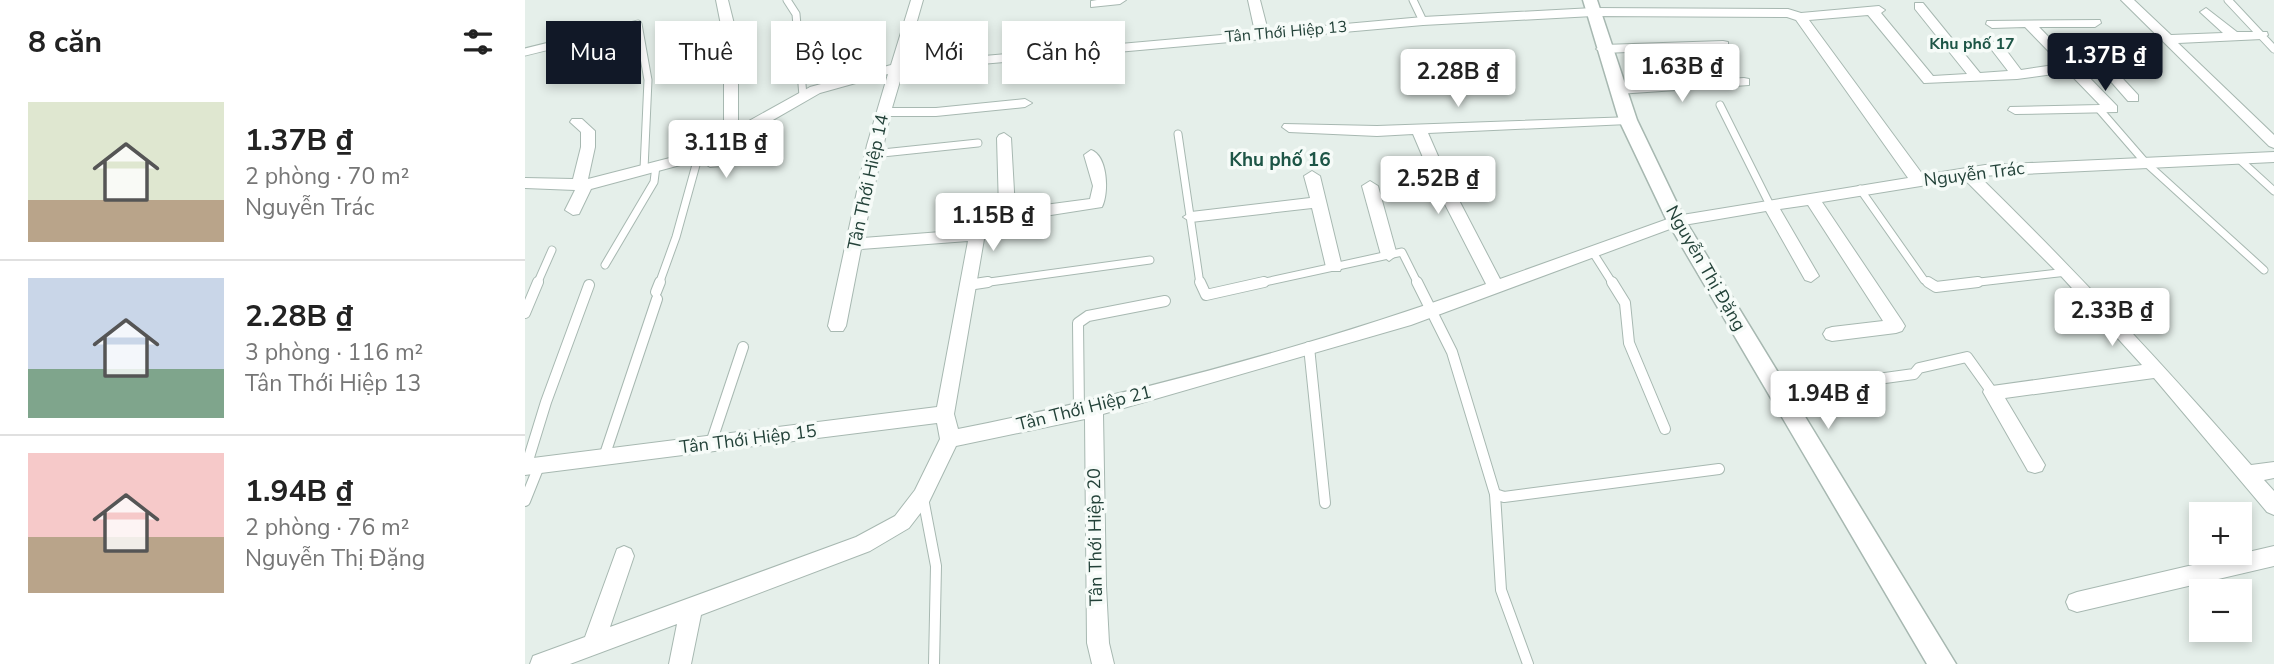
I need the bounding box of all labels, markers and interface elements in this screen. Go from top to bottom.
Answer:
street label: Tân Thới Hiệp 13 [1224,16,1348,48]
chip: Mua [546,21,641,84]
chip: Thuê [655,21,757,84]
chip: Bộ lọc [771,21,886,84]
chip: Mới [900,21,988,84]
chip: Căn hộ [1002,21,1125,84]
text: 8 căn [28,22,102,63]
icon: filters [459,23,497,61]
district label: Khu phố 17 [1929,33,2015,55]
pin: 1.37B ₫ [2040,34,2170,93]
text: 1.37B ₫ [2064,40,2146,71]
pin: 1.63B ₫ [1617,44,1747,104]
pin: 2.28B ₫ [1393,50,1523,109]
text: 1.63B ₫ [1641,51,1723,82]
text: 2.28B ₫ [1417,56,1499,87]
street label: Tân Thới Hiệp 14 [842,112,894,252]
text: 1.37B ₫ [245,120,353,161]
pin: 3.11B ₫ [661,120,791,180]
text: 3.11B ₫ [685,127,767,158]
icon: home [84,130,168,214]
district label: Khu phố 16 [1229,147,1331,173]
pin: 2.52B ₫ [1373,156,1503,216]
street label: Nguyễn Trác [1922,156,2026,192]
text: 2 phòng · 70 m² [245,161,410,192]
text: 2.52B ₫ [1397,163,1479,194]
text: Nguyễn Trác [245,192,374,223]
pin: 1.15B ₫ [928,194,1058,253]
text: 1.15B ₫ [952,200,1034,231]
street label: Nguyễn Thị Đặng [1660,201,1752,335]
pin: 2.33B ₫ [2047,288,2177,348]
text: 2.33B ₫ [2071,295,2153,326]
text: 2.28B ₫ [245,296,353,337]
icon: home [84,306,168,390]
text: 3 phòng · 116 m² [245,337,423,368]
text: Tân Thới Hiệp 13 [245,368,421,399]
pin: 1.94B ₫ [1763,372,1893,431]
text: 1.94B ₫ [1787,378,1869,409]
street label: Tân Thới Hiệp 21 [1014,380,1154,436]
street label: Tân Thới Hiệp 15 [678,419,818,459]
street label: Tân Thới Hiệp 20 [1082,468,1108,606]
text: 1.94B ₫ [245,471,353,512]
icon: home [84,481,168,565]
map controls [2189,502,2252,642]
button: + [2189,502,2252,565]
text: 2 phòng · 76 m² [245,512,410,543]
text: Nguyễn Thị Đặng [245,543,425,574]
button: − [2189,579,2252,642]

